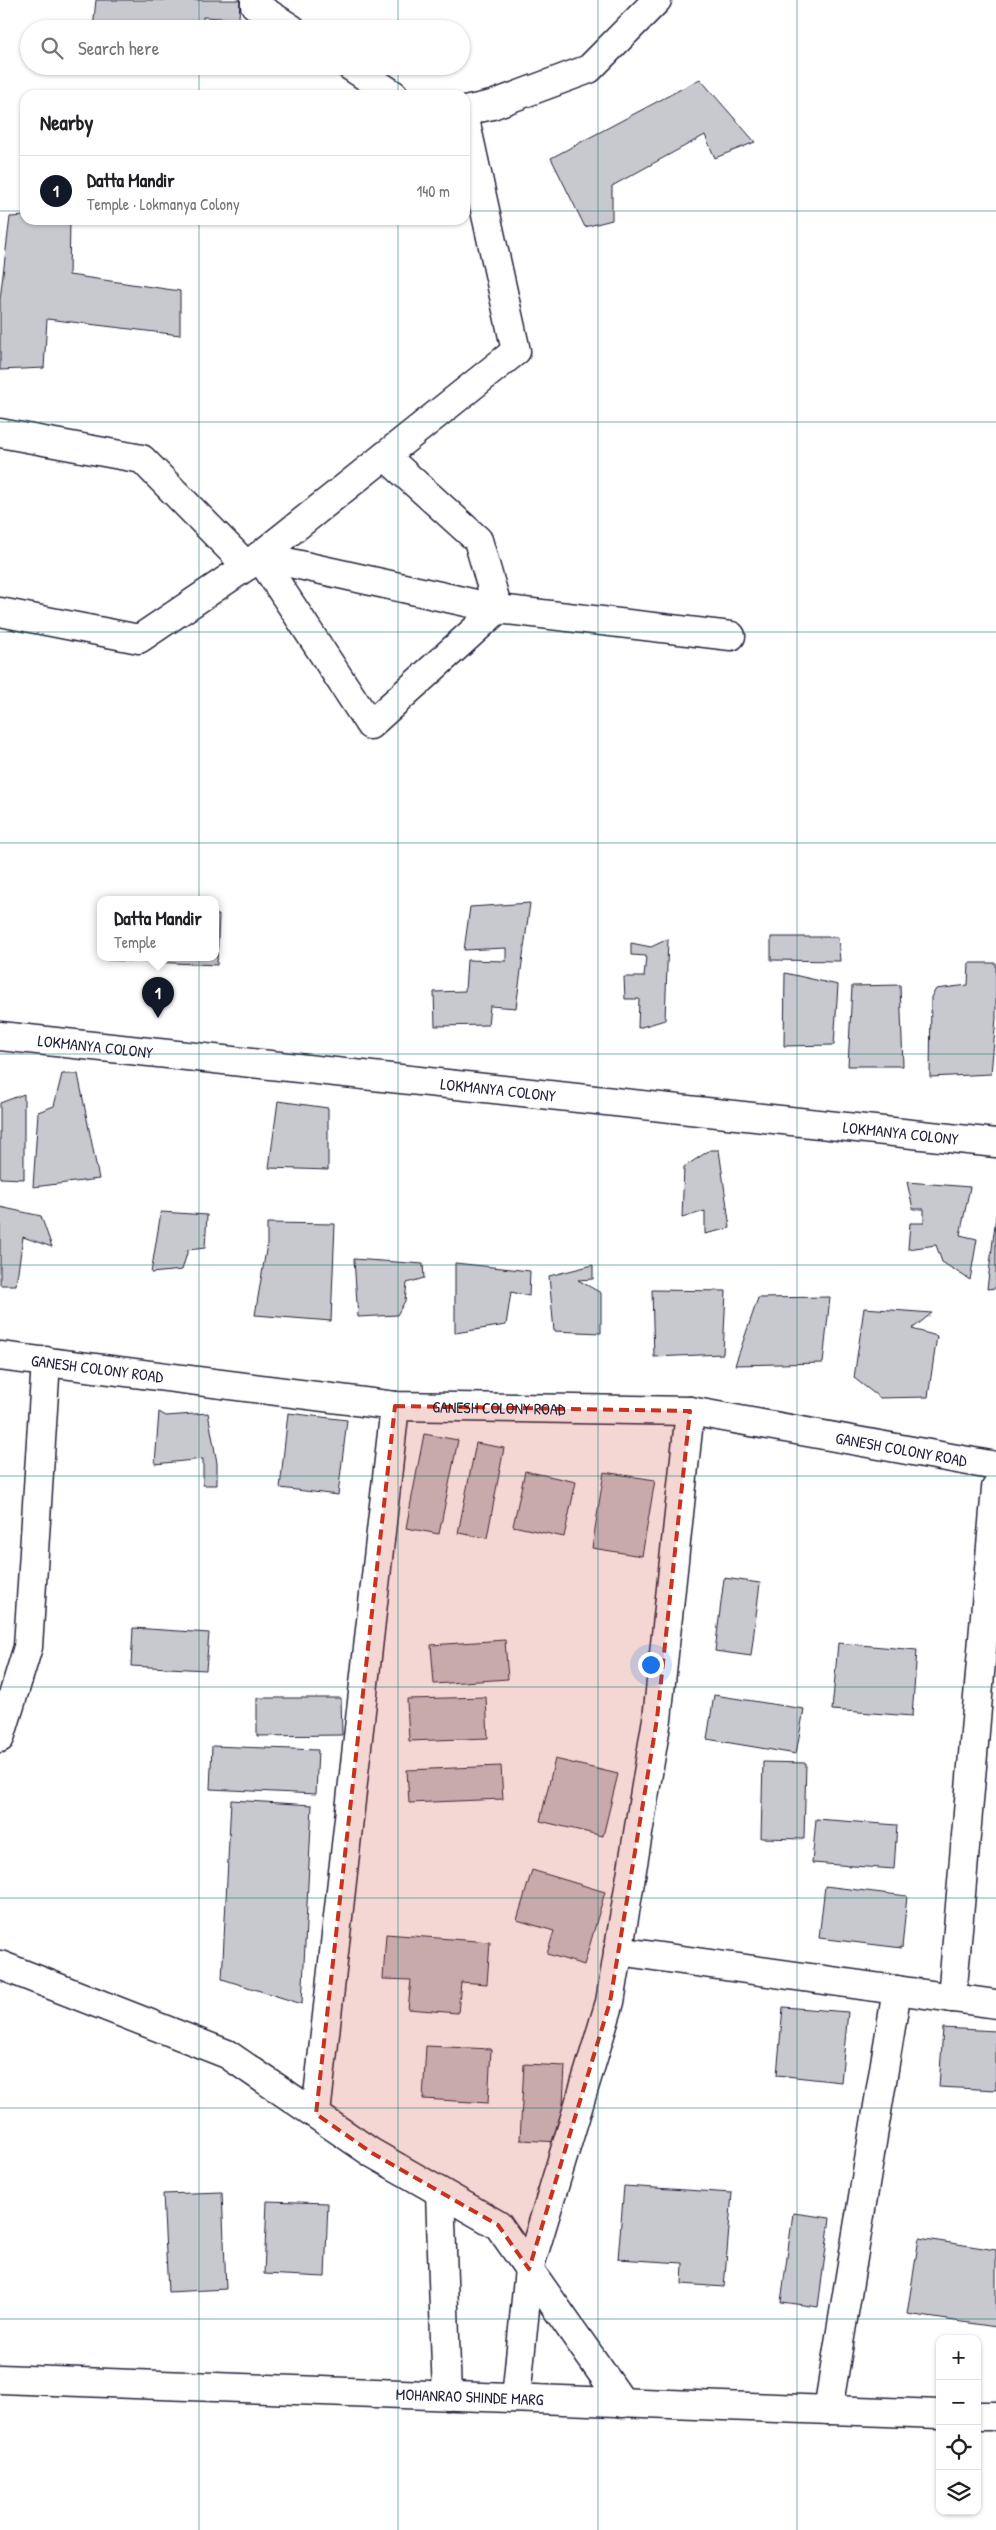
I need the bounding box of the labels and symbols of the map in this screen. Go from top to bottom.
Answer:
pin: 1 [142,977,174,1018]
street label: LOKMANYA COLONY [37,1029,154,1063]
street label: LOKMANYA COLONY [439,1072,557,1107]
street label: LOKMANYA COLONY [842,1116,960,1150]
street label: GANESH COLONY ROAD [30,1349,165,1388]
street label: GANESH COLONY ROAD [432,1396,566,1420]
street label: GANESH COLONY ROAD [834,1426,969,1472]
your location [638,1652,664,1678]
street label: MOHANRAO SHINDE MARG [395,2383,544,2410]

